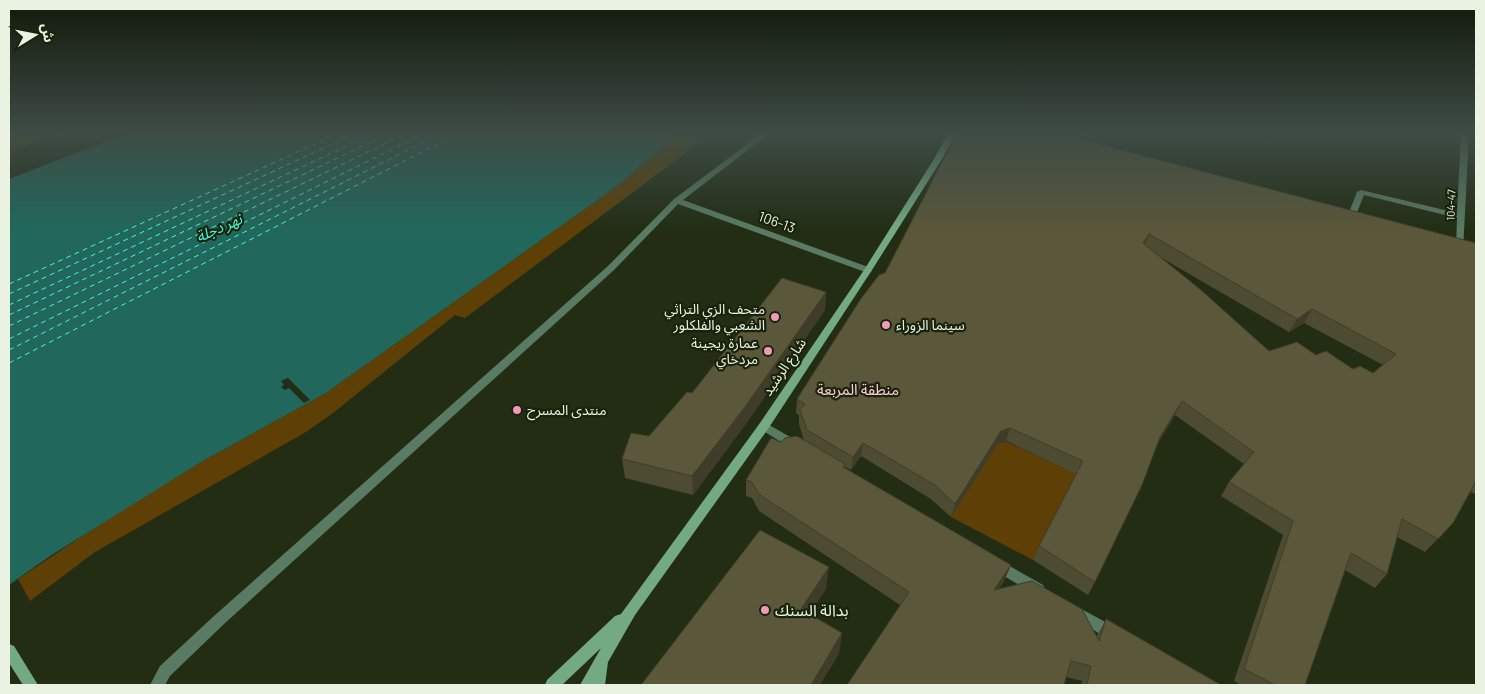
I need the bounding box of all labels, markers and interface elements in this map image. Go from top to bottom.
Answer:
north arrow [10,10,60,60]
text: ش [38,22,58,44]
street label: 104-47 [1443,189,1458,221]
street label: 106-13 [757,207,798,236]
water label: نهر دجلة [193,208,246,246]
place label: متحف الزي التراثي الشعبي والفلكلور [664,300,765,336]
marker: متحف الزي التراثي الشعبي والفلكلور [769,311,781,323]
place label: سينما الزوراء [896,316,965,334]
marker: سينما الزوراء [880,319,892,331]
place label: عمارة ريجينة مردخاي [691,334,758,370]
street label: شارع الرشيد [758,335,812,400]
marker: عمارة ريجينة مردخاي [762,345,774,357]
district label: منطقة المربعة [817,380,899,399]
place label: منتدى المسرح [527,401,607,421]
marker: منتدى المسرح [511,404,523,416]
place label: بدالة السنك [775,600,849,619]
marker: بدالة السنك [759,604,771,616]

